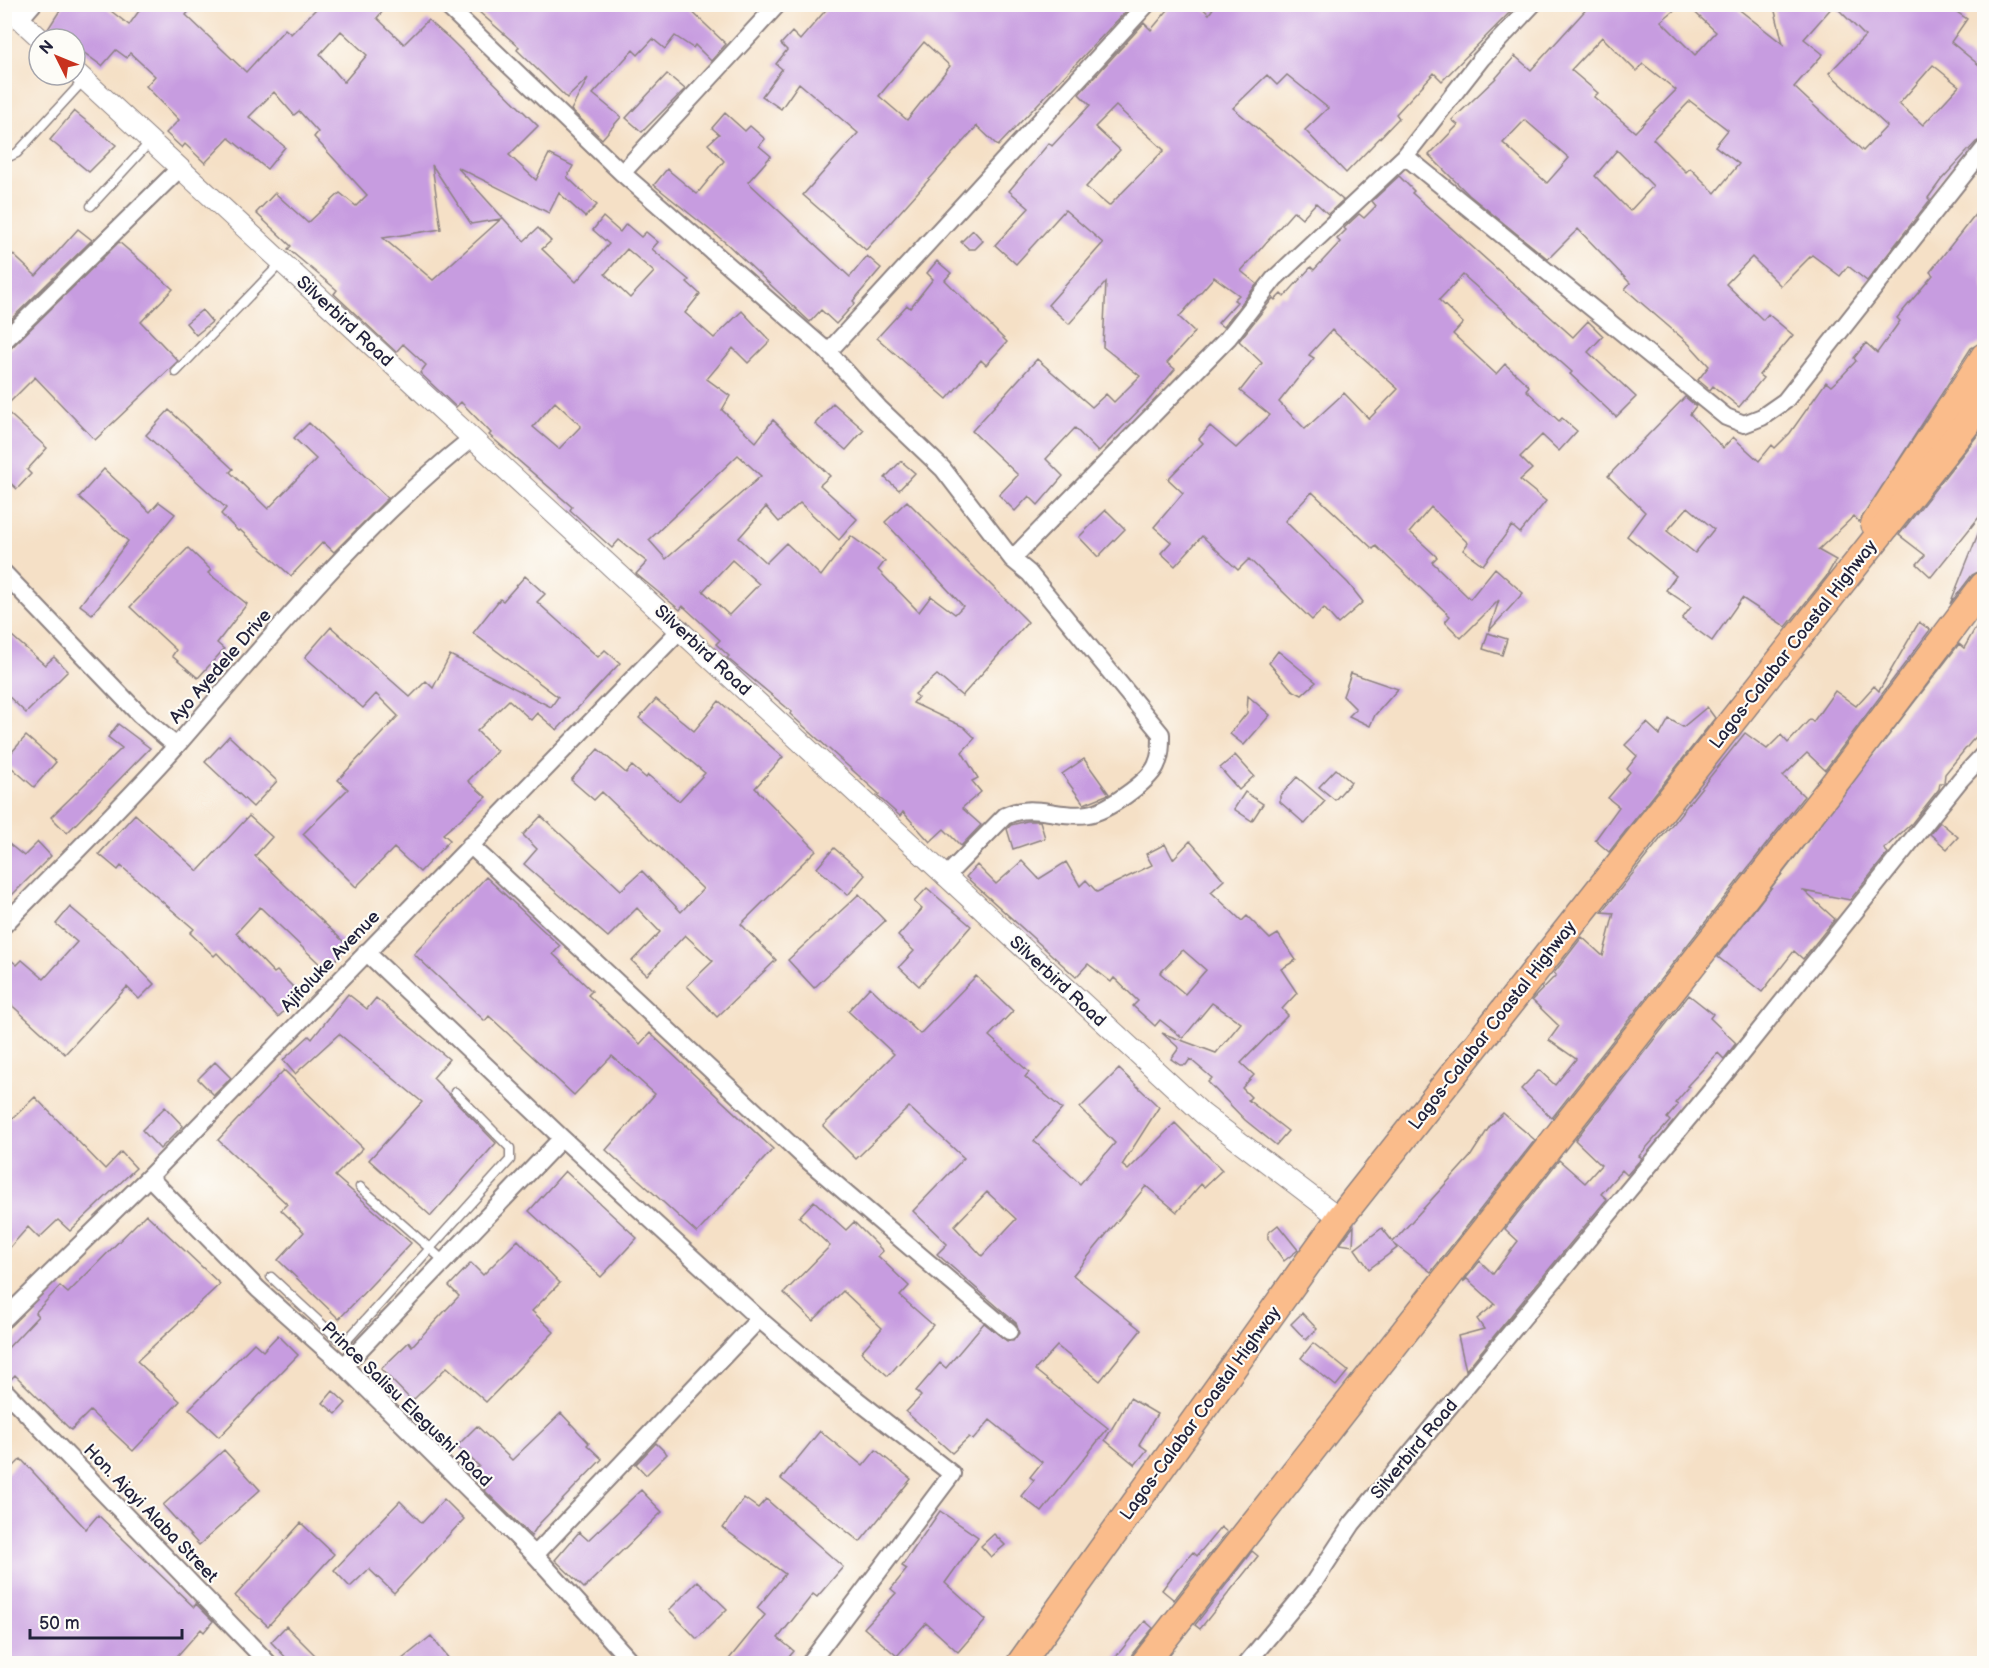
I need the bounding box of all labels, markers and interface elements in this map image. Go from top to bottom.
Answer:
north arrow [27,27,87,87]
text: N [36,37,58,59]
street label: Silverbird Road [292,271,397,371]
street label: Lagos-Calabar Coastal Highway [1705,535,1882,753]
street label: Silverbird Road [650,600,755,700]
street label: Ayo Ayedele Drive [165,605,276,728]
street label: Ajifoluke Avenue [277,906,384,1017]
street label: Lagos-Calabar Coastal Highway [1404,916,1581,1134]
street label: Silverbird Road [1005,931,1110,1031]
street label: Lagos-Calabar Coastal Highway [1116,1302,1285,1524]
street label: Prince Salisu Elegushi Road [317,1317,496,1491]
street label: Silverbird Road [1367,1395,1462,1504]
street label: Hon. Ajayi Alaba Street [79,1440,222,1587]
scale bar [30,1602,182,1640]
text: 50 m [39,1613,80,1634]

